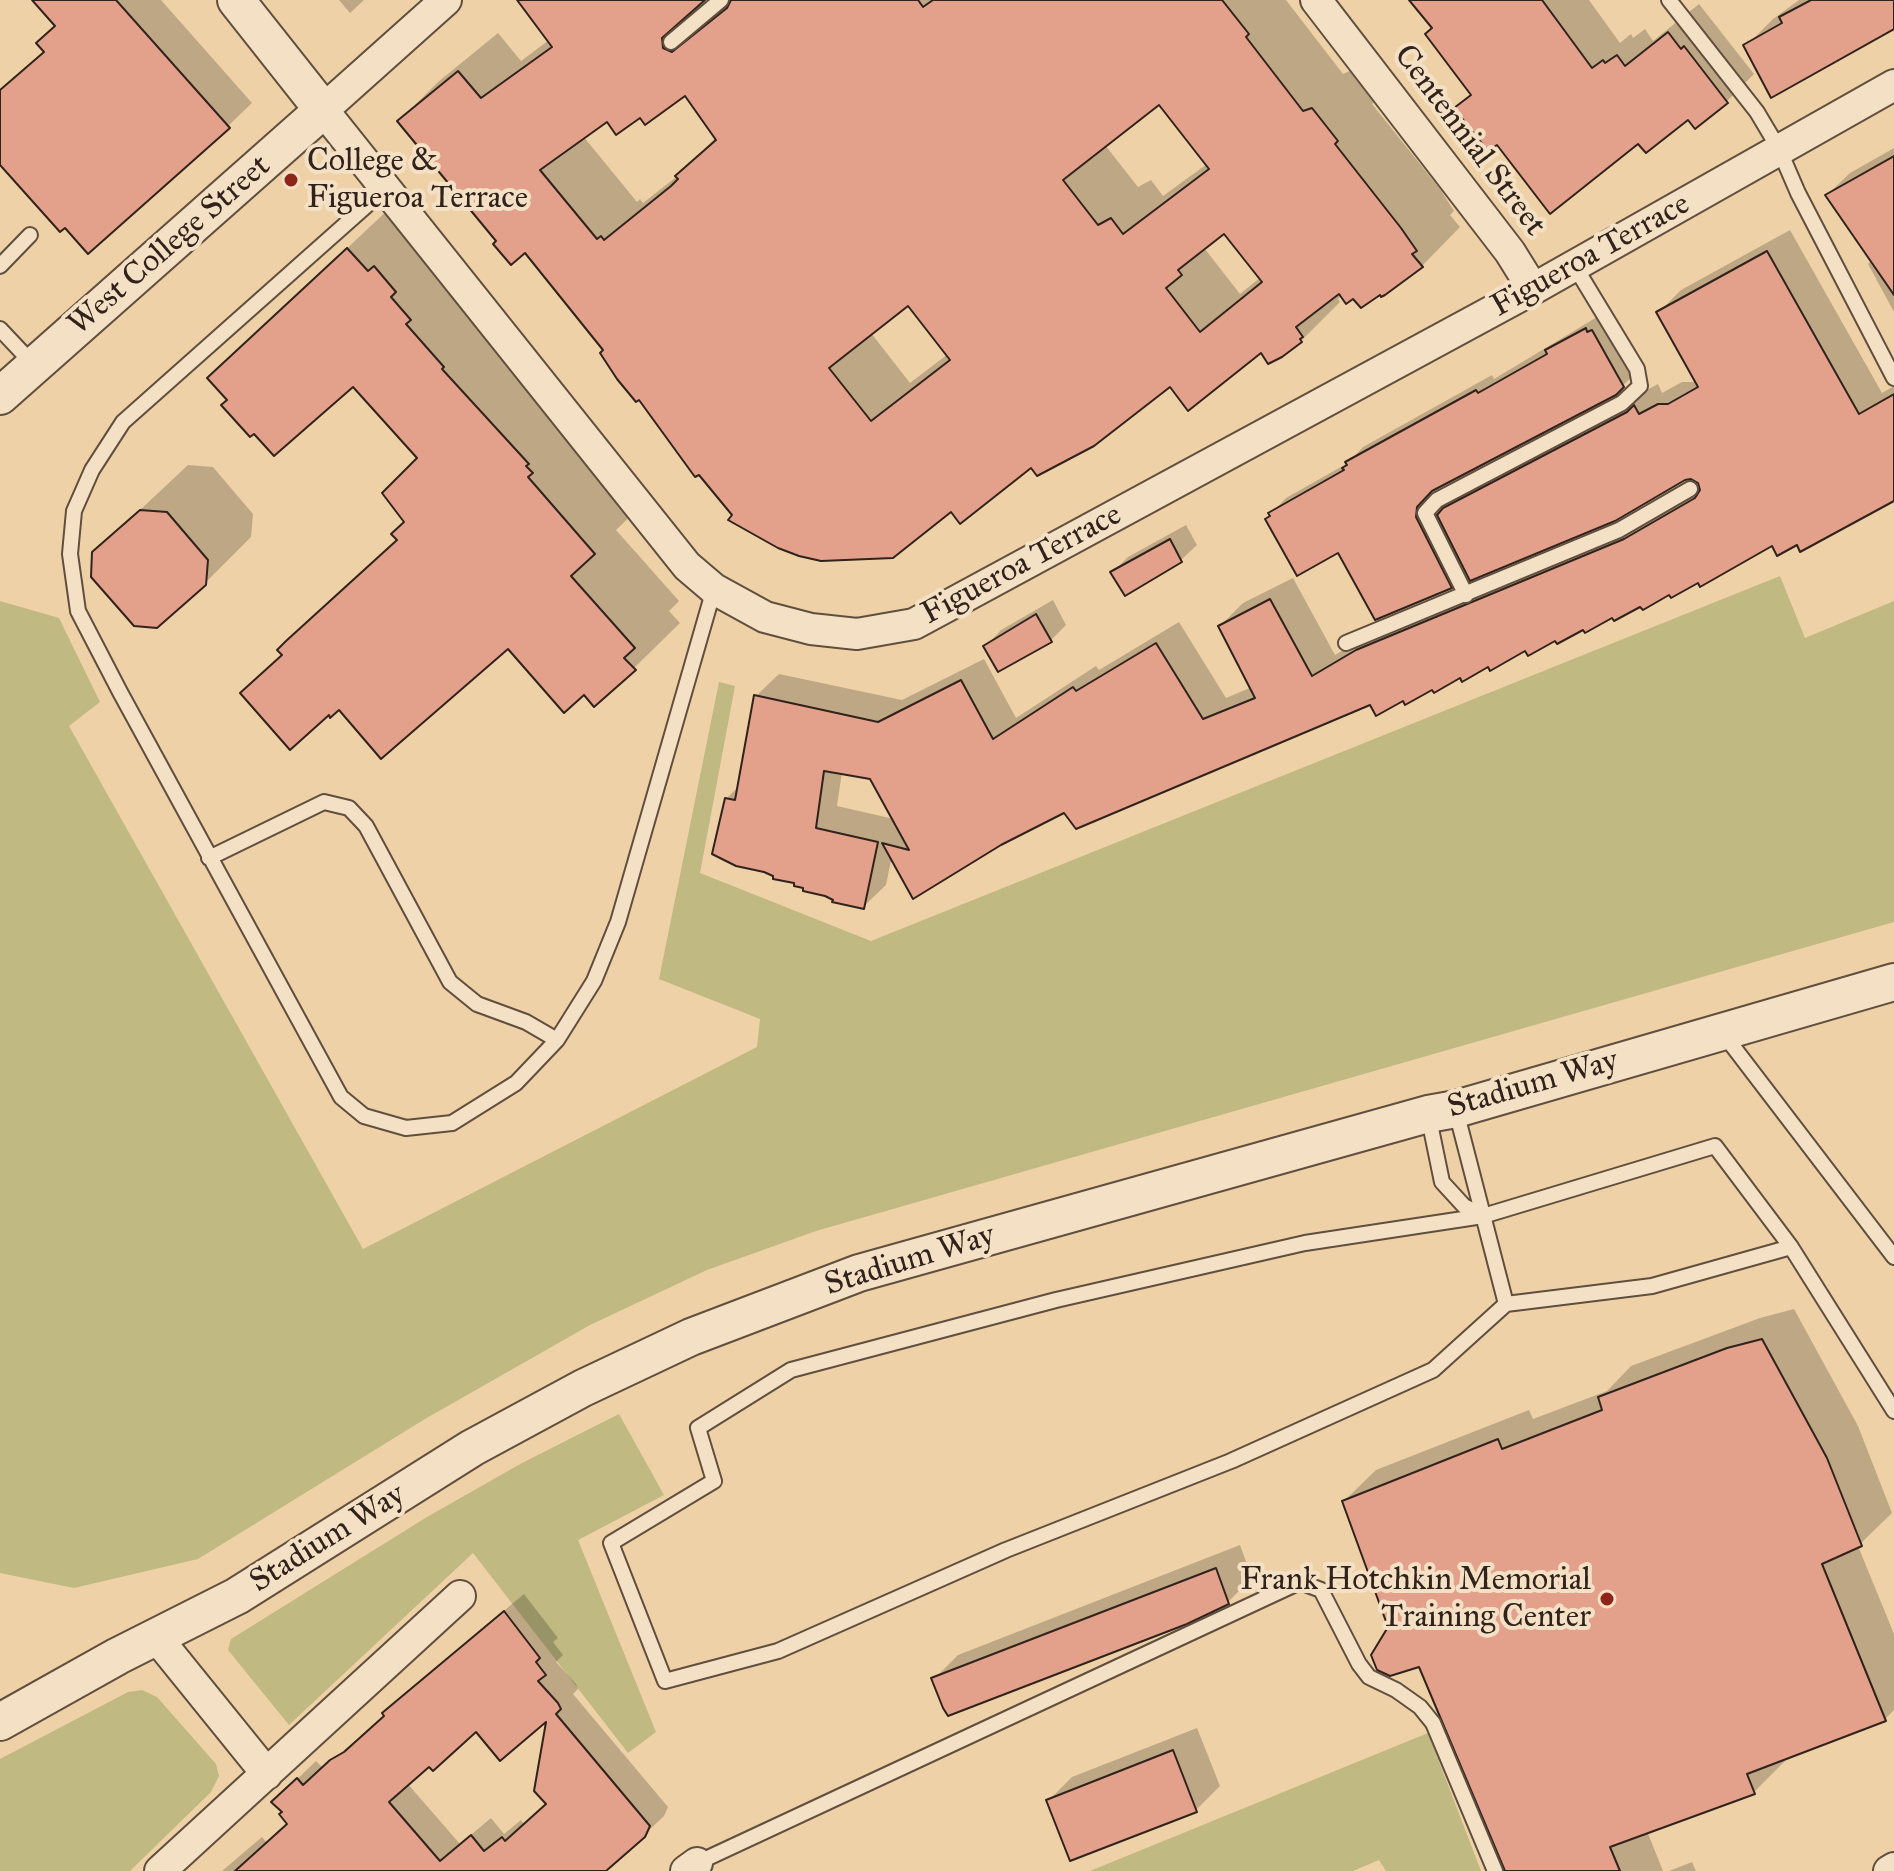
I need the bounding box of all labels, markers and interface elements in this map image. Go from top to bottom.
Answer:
street label: Centennial Street [1385,38,1553,244]
place label: College & Figueroa Terrace [307,143,528,218]
street label: West College Street [61,148,279,344]
marker: College & Figueroa Terrace [282,171,300,189]
street label: Figueroa Terrace [1485,186,1697,326]
street label: Figueroa Terrace [915,496,1129,634]
street label: Stadium Way [1443,1042,1623,1128]
street label: Stadium Way [820,1217,1000,1305]
street label: Stadium Way [243,1476,413,1602]
place label: Frank Hotchkin Memorial Training Center [1240,1562,1591,1637]
marker: Frank Hotchkin Memorial Training Center [1598,1590,1616,1608]

